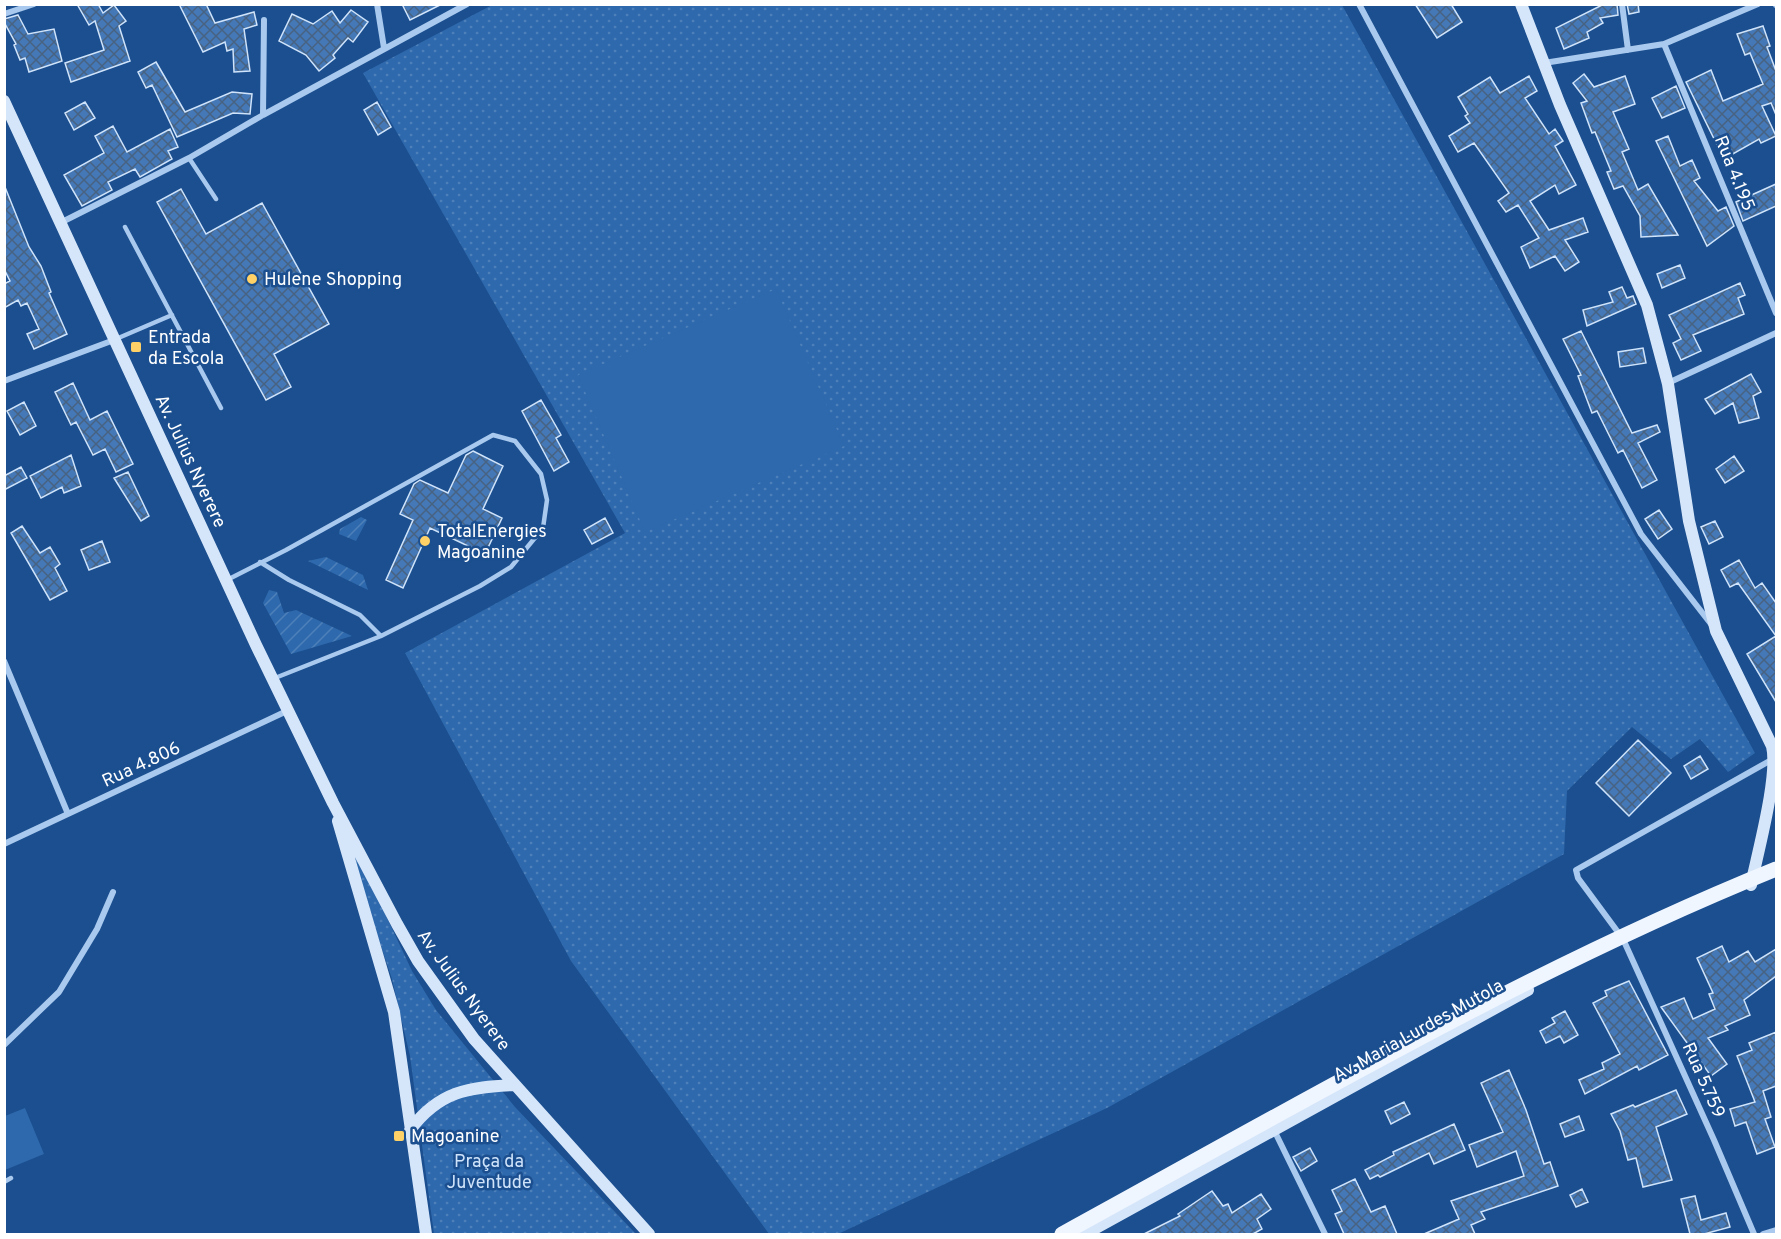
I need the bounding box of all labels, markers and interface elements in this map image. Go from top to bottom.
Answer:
street label: Rua 4.195 [1708,132,1759,215]
place label: Hulene Shopping [264,269,402,292]
marker: Hulene Shopping [245,272,259,286]
place label: Entrada da Escola [148,327,224,371]
marker: Entrada da Escola [129,340,143,354]
street label: Av. Julius Nyerere [149,391,231,532]
place label: TotalEnergies Magoanine [437,521,547,565]
marker: TotalEnergies Magoanine [418,534,432,548]
street label: Rua 4.806 [99,737,185,794]
street label: Av. Julius Nyerere [411,926,515,1056]
street label: Av. Maria Lurdes Mutola [1330,975,1508,1088]
street label: Rua 5.759 [1676,1039,1729,1122]
place label: Magoanine [411,1126,500,1149]
marker: Magoanine [392,1129,406,1143]
park label: Praça da Juventude [446,1151,532,1195]

